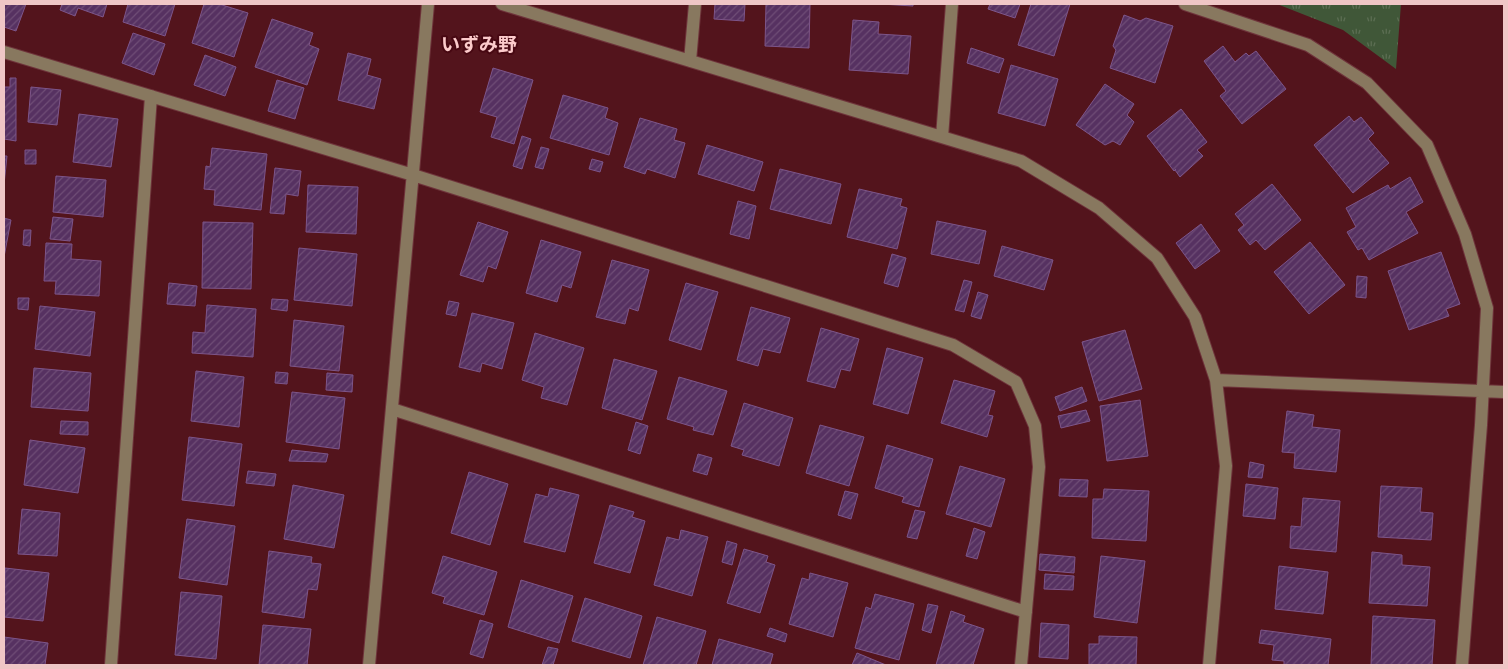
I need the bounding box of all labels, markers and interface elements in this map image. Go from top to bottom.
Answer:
district label: いずみ野 [441,32,517,57]

